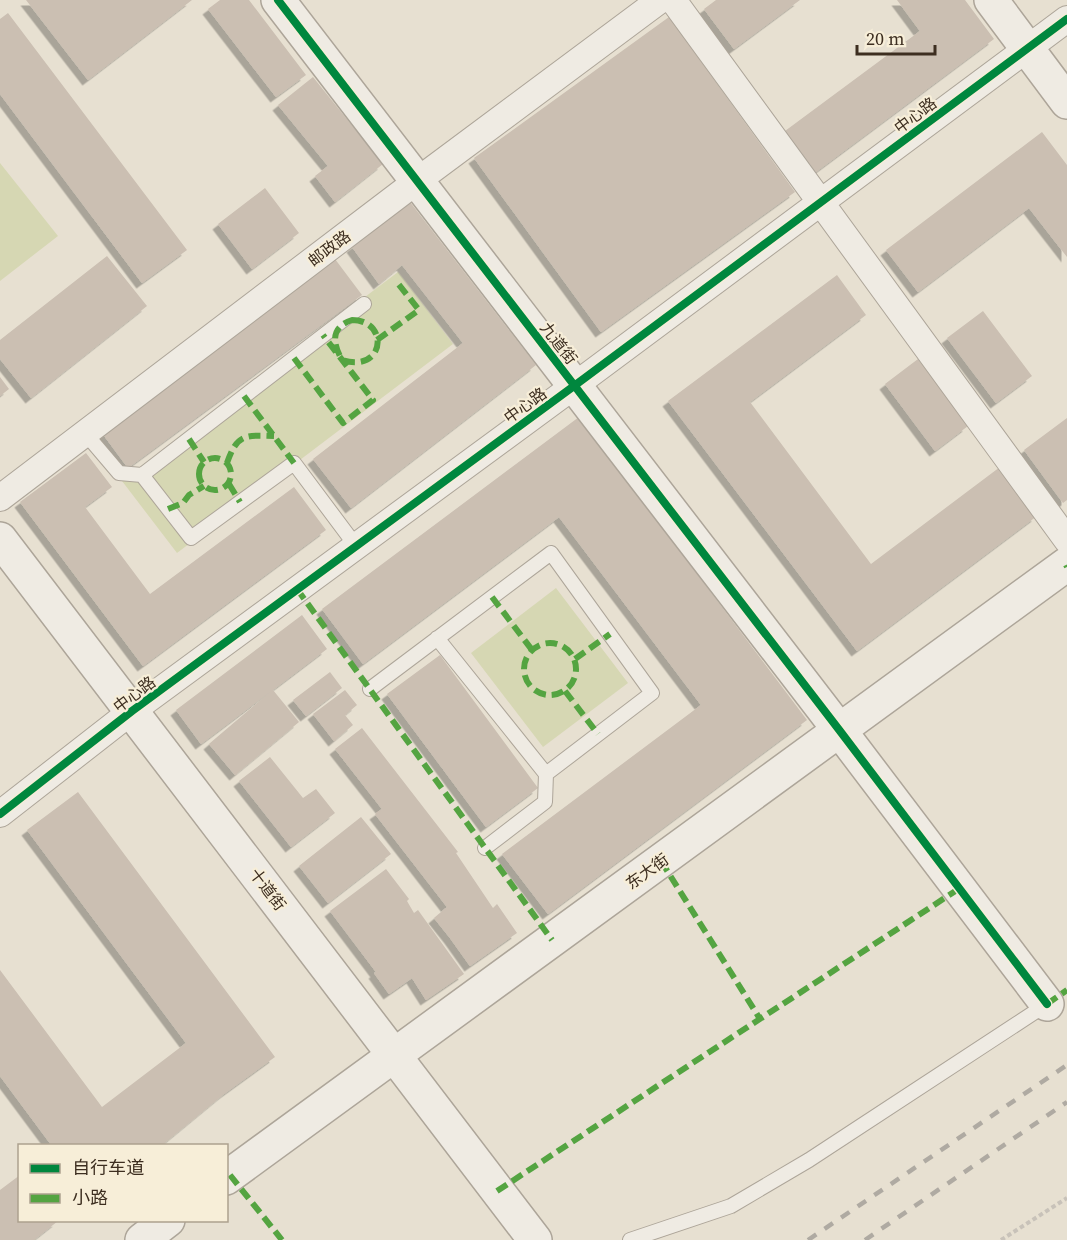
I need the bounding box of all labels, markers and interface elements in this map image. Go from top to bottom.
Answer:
scale bar [857,18,935,56]
text: 20 m [866,26,904,51]
street label: 中心路 [889,92,941,138]
street label: 邮政路 [303,225,355,271]
street label: 九道街 [536,317,582,369]
street label: 中心路 [499,382,551,428]
street label: 中心路 [108,671,160,717]
street label: 东大街 [621,848,673,894]
street label: 十道街 [245,863,291,915]
legend [18,1144,228,1222]
text: 自行车道 [72,1155,144,1180]
text: 小路 [72,1185,108,1210]

